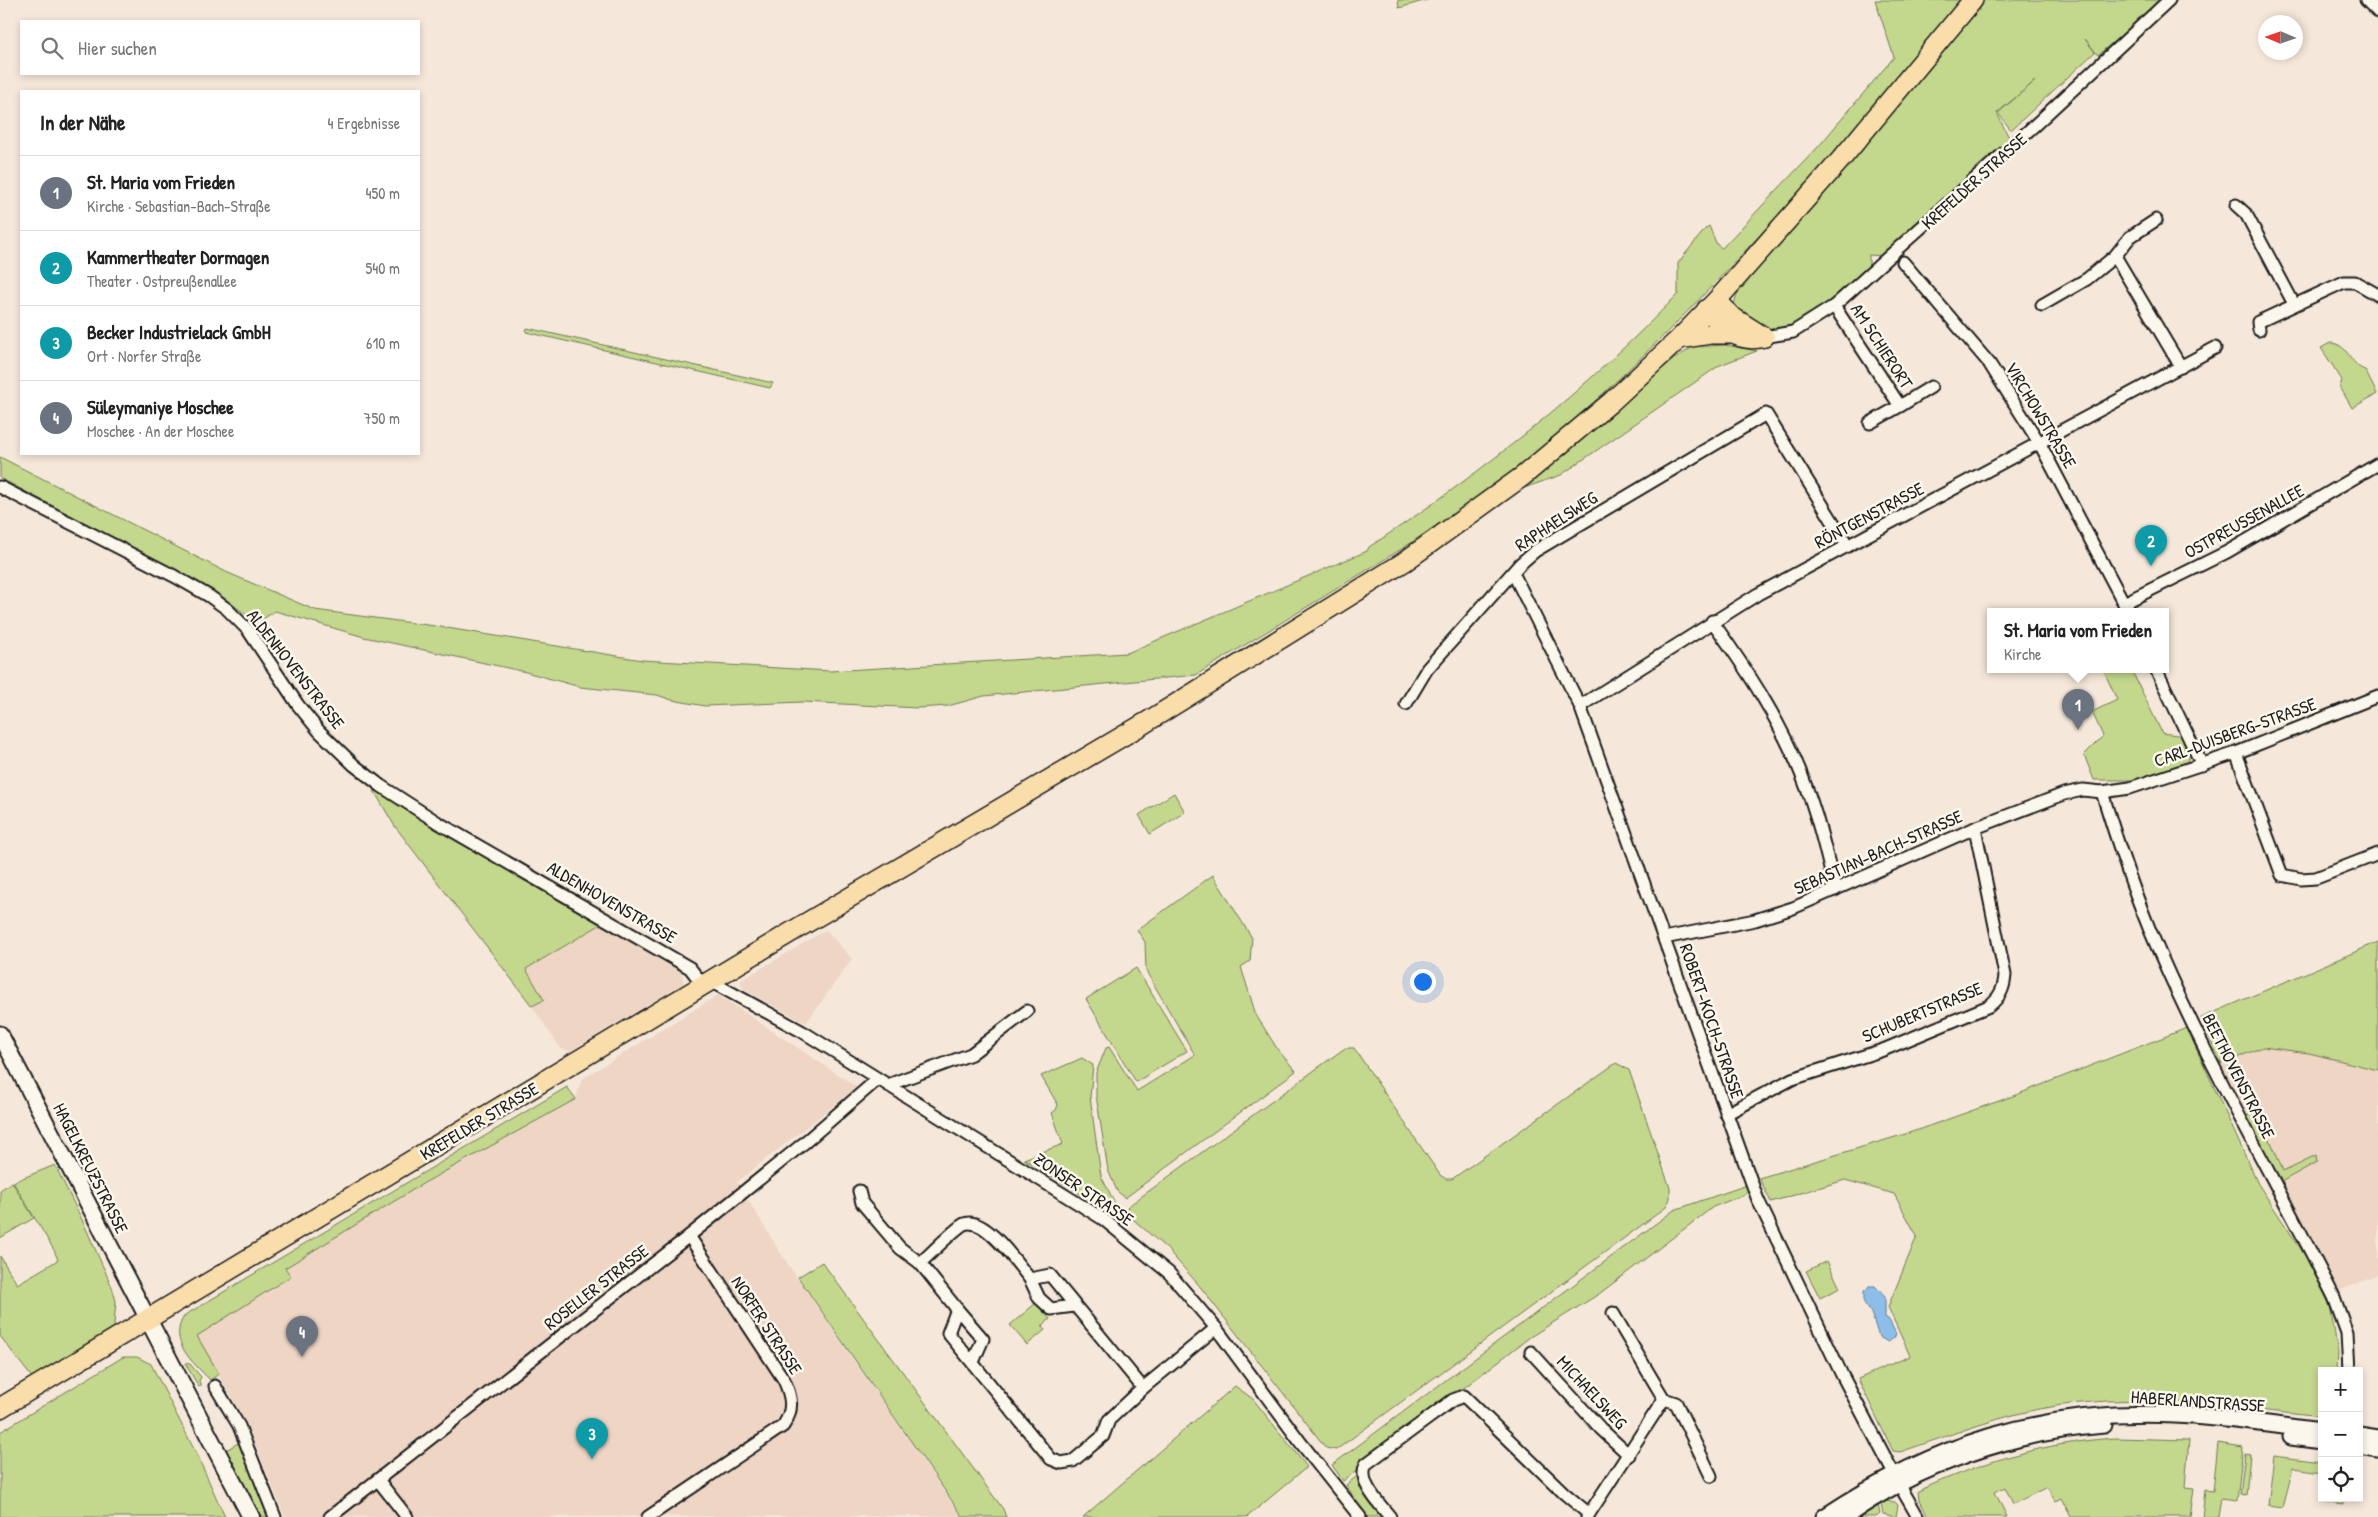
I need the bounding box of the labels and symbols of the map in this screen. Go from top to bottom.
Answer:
north arrow [2258,15,2303,60]
street label: KREFELDER STRASSE [1916,127,2032,235]
street label: AM SCHIERORT [1845,298,1919,394]
street label: VIRCHOWSTRASSE [1999,357,2083,473]
street label: RÖNTGENSTRASSE [1810,476,1928,554]
street label: OSTPREUSSENALLEE [2180,478,2308,564]
street label: RAPHAELSWEG [1510,485,1602,557]
pin: 2 [2135,525,2167,566]
street label: ALDENHOVENSTRASSE [241,604,351,734]
pin: 1 [2062,689,2094,730]
street label: CARL-DUISBERG-STRASSE [2150,691,2320,773]
street label: SEBASTIAN-BACH-STRASSE [1790,803,1966,900]
street label: ALDENHOVENSTRASSE [543,855,681,949]
street label: ROBERT-KOCH-STRASSE [1674,940,1750,1102]
your location [1410,969,1436,995]
street label: SCHUBERTSTRASSE [1858,975,1986,1049]
street label: BEETHOVENSTRASSE [2197,1009,2281,1143]
street label: KREFELDER STRASSE [415,1076,543,1166]
street label: HAGELKREUZSTRASSE [47,1099,135,1237]
street label: ZONSER STRASSE [1029,1146,1139,1232]
street label: ROSELLER STRASSE [539,1238,653,1336]
street label: NORFER STRASSE [726,1271,808,1379]
pin: 4 [286,1316,318,1357]
street label: MICHAELSWEG [1551,1350,1633,1435]
street label: HABERLANDSTRASSE [2130,1384,2266,1418]
pin: 3 [576,1418,608,1459]

